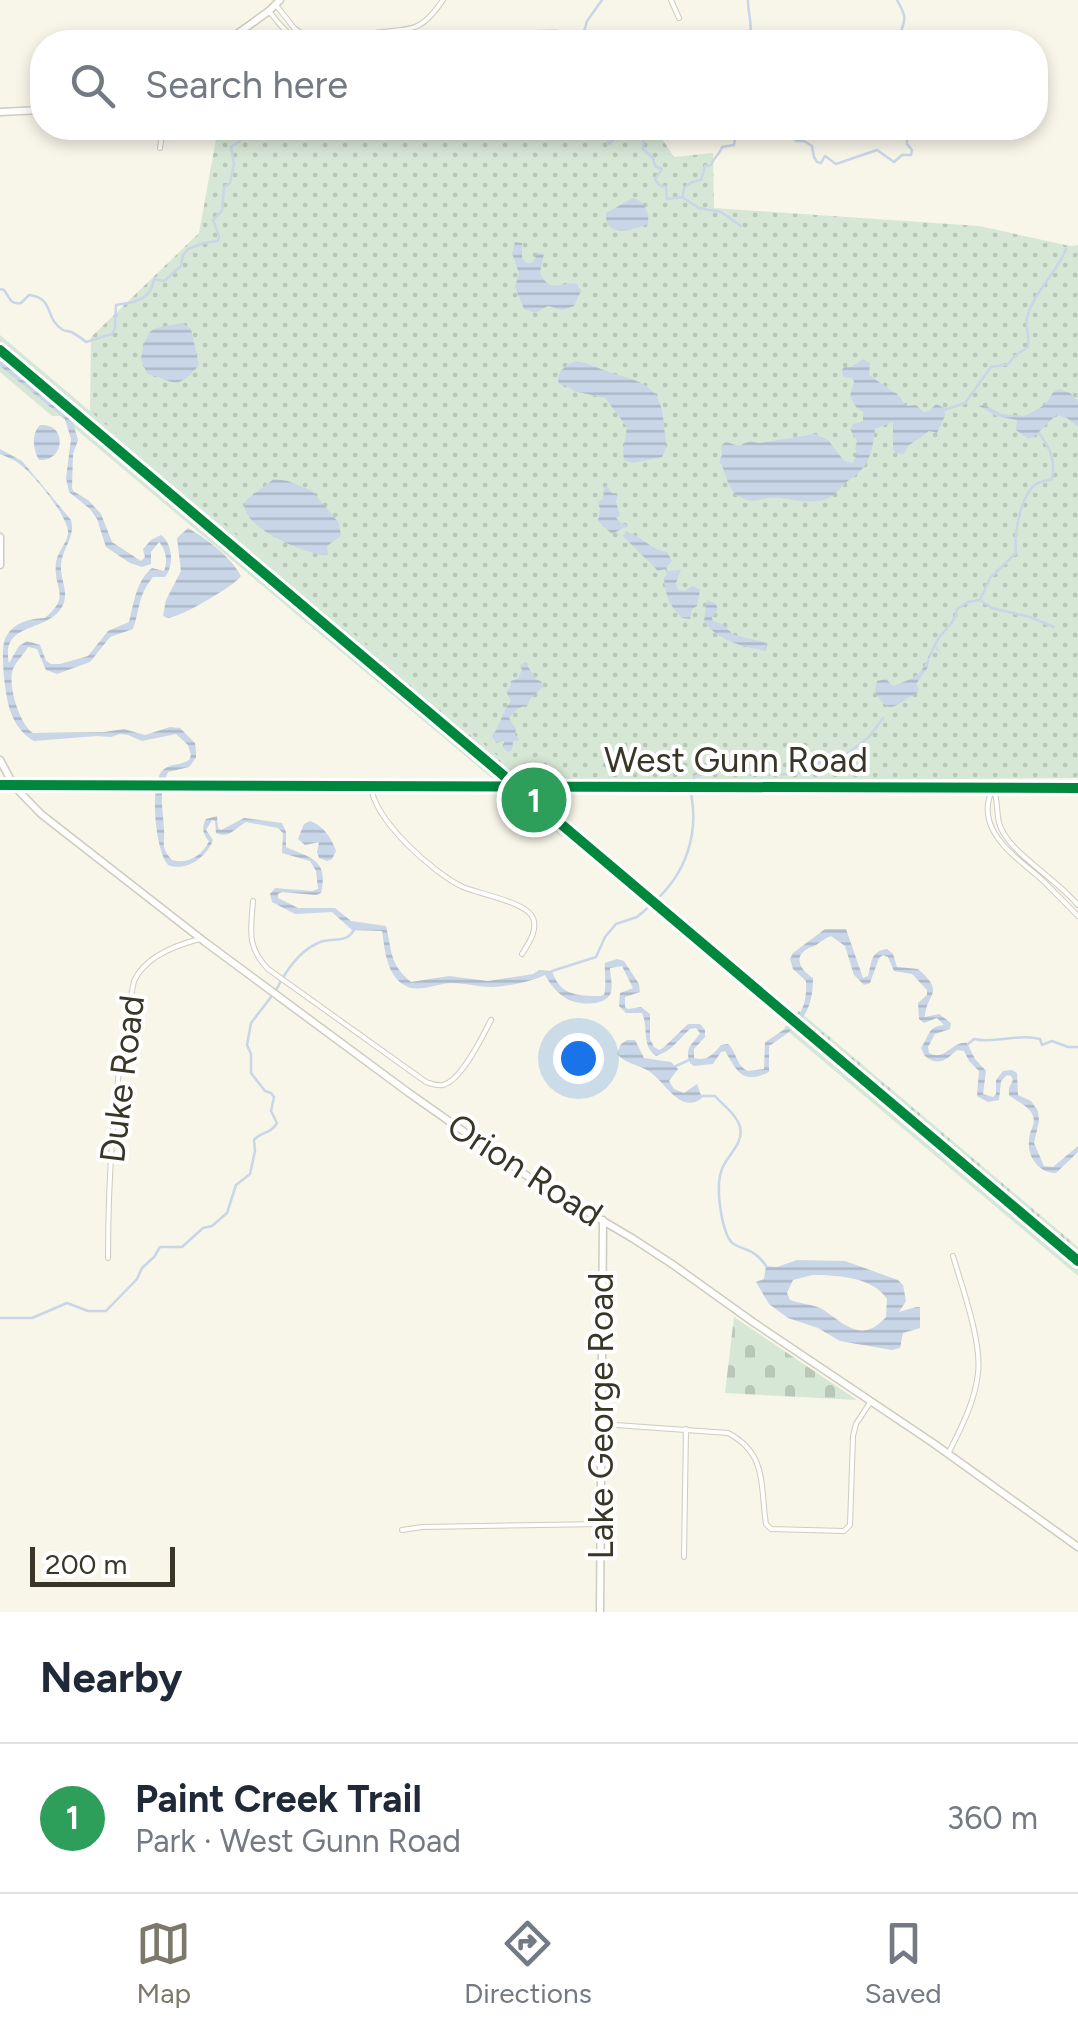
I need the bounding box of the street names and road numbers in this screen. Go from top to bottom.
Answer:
street label: West Gunn Road [604,739,868,781]
street label: Duke Road [91,993,153,1165]
street label: Orion Road [440,1104,610,1236]
street label: Lake George Road [580,1272,622,1560]

